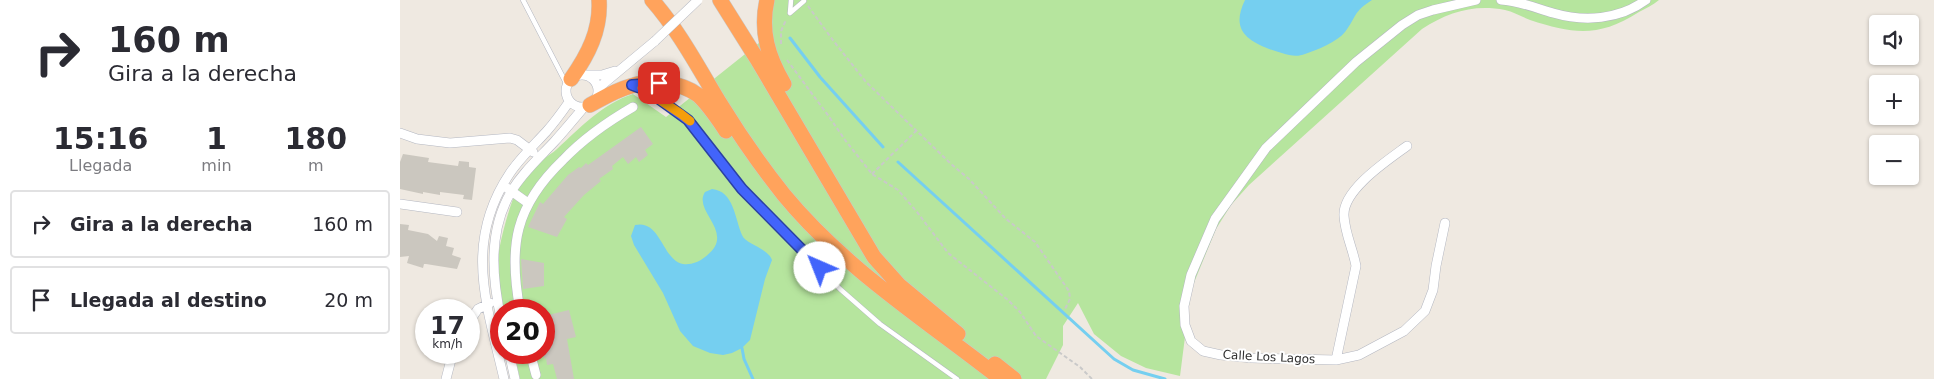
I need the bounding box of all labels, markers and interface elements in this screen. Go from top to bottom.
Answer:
map controls [1869,15,1919,185]
button: sound [1869,15,1919,65]
icon: right [25,20,90,85]
text: 160 m [108,20,230,60]
text: Gira a la derecha [108,61,297,86]
pin [638,62,680,104]
icon: arrive [645,69,673,97]
button: + [1869,75,1919,125]
text: 15:16 [53,121,148,156]
text: 1 [206,121,227,156]
text: 180 [284,121,347,156]
button: − [1869,135,1919,185]
text: Llegada [69,156,132,175]
text: min [201,156,232,175]
text: m [308,156,324,175]
icon: right [27,210,55,238]
text: Gira a la derecha [70,213,253,235]
text: 160 m [312,213,373,235]
position arrow [793,241,845,293]
icon: arrive [27,286,55,314]
text: Llegada al destino [70,289,267,311]
text: 20 m [324,289,373,311]
speed limit sign: 20 [490,299,555,364]
text: 17 [430,311,465,340]
text: km/h [432,337,463,351]
street label: Calle Los Lagos [1222,348,1316,366]

